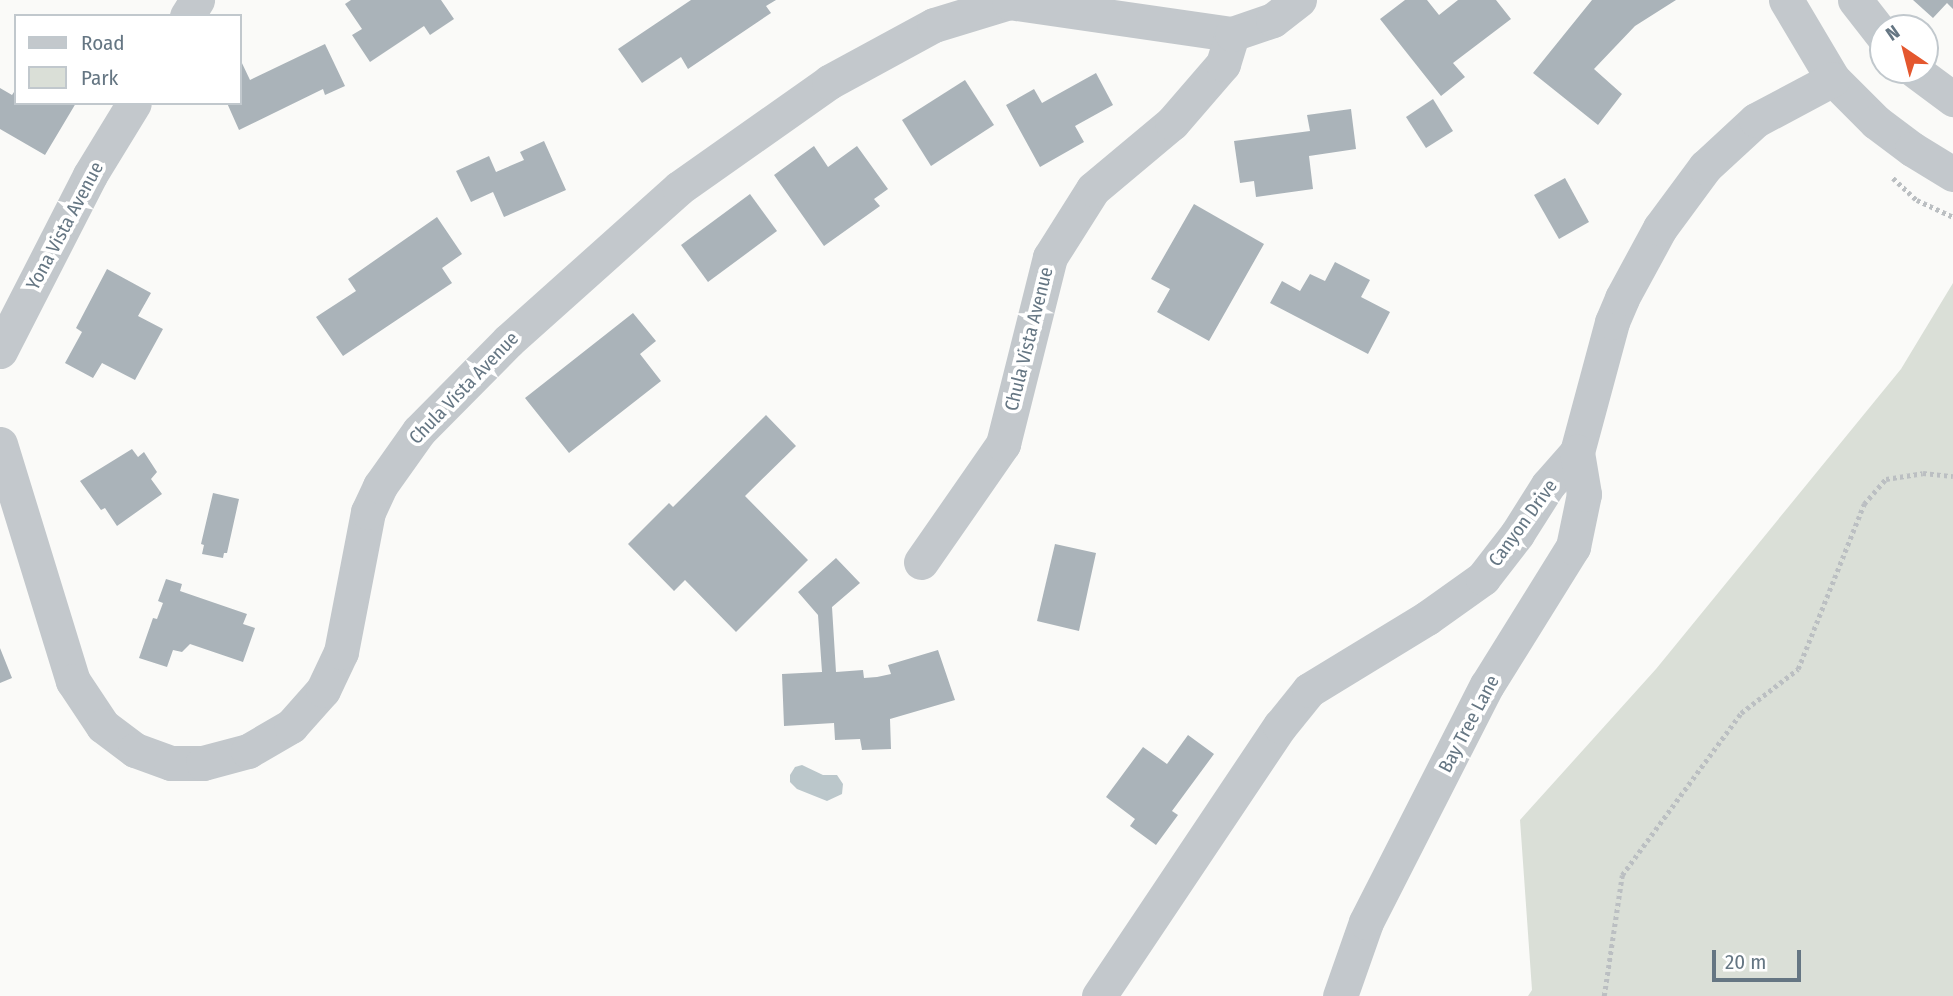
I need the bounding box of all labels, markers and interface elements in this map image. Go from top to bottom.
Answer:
legend [14,14,242,105]
north arrow [1869,14,1939,84]
text: N [1882,20,1904,46]
text: Road [81,30,125,56]
text: Park [81,65,118,91]
street label: Yona Vista Avenue [22,158,108,294]
street label: Chula Vista Avenue [1000,265,1058,413]
street label: Chula Vista Avenue [405,327,523,449]
street label: Canyon Drive [1484,475,1562,571]
street label: Bay Tree Lane [1434,671,1504,777]
scale bar [1715,936,1804,980]
text: 20 m [1725,949,1766,975]

